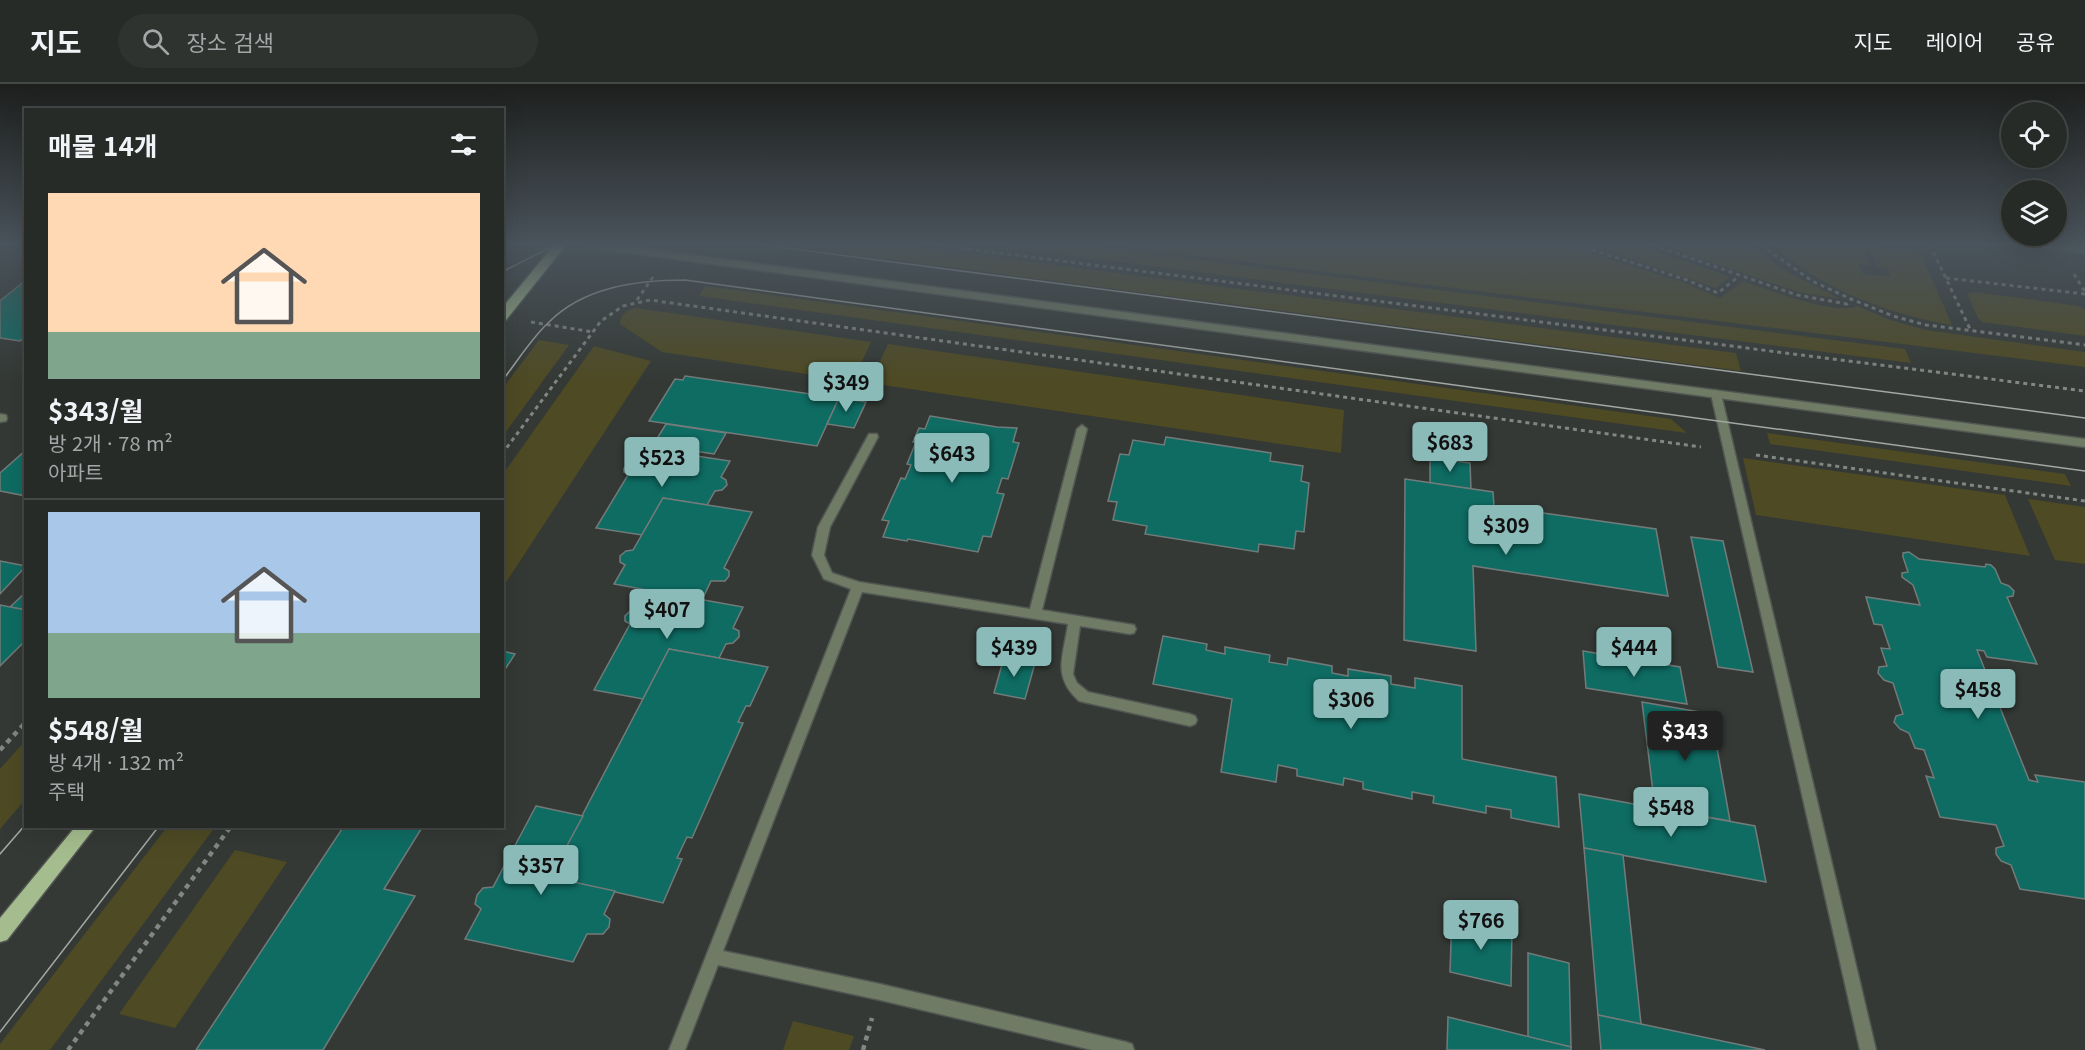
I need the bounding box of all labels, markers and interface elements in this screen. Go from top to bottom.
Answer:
search box [118,14,538,68]
text: 지도 [30,21,82,61]
icon: search [139,25,172,58]
text: 장소 검색 [187,25,274,57]
text: 지도 [1854,26,1892,56]
text: 레이어 [1925,26,1983,56]
text: 공유 [2016,26,2055,56]
map controls [2001,102,2067,246]
button: locate [2001,102,2067,168]
text: 매물 14개 [48,126,158,163]
icon: filters [447,128,480,161]
button: layers [2001,180,2067,246]
icon: home [210,232,318,340]
pin: $349 [810,362,882,413]
text: $349 [822,367,870,396]
text: $343/월 [48,391,143,428]
pin: $683 [1414,422,1486,473]
text: $683 [1426,427,1474,456]
text: 방 2개 · 78 m² [48,428,173,457]
pin: $643 [916,433,988,484]
pin: $523 [626,437,698,488]
text: $643 [928,438,976,467]
text: $523 [638,442,686,471]
text: 아파트 [48,457,103,486]
pin: $309 [1470,505,1542,556]
text: $309 [1482,510,1530,539]
icon: home [210,551,318,659]
pin: $407 [631,589,703,640]
text: $407 [643,594,691,623]
pin: $439 [978,627,1050,678]
pin: $444 [1598,627,1670,678]
text: $439 [990,632,1038,661]
text: $444 [1610,632,1658,661]
pin: $458 [1942,669,2014,720]
text: $458 [1954,674,2002,703]
pin: $306 [1315,679,1387,730]
text: $306 [1327,684,1375,713]
text: $548/월 [48,710,143,747]
pin: $343 [1649,711,1721,762]
text: $343 [1661,716,1709,745]
text: 방 4개 · 132 m² [48,747,184,776]
text: 주택 [48,776,85,805]
pin: $548 [1635,787,1707,838]
text: $548 [1647,792,1695,821]
pin: $357 [505,845,577,896]
text: $357 [517,850,565,879]
pin: $766 [1445,900,1517,951]
text: $766 [1457,905,1505,934]

